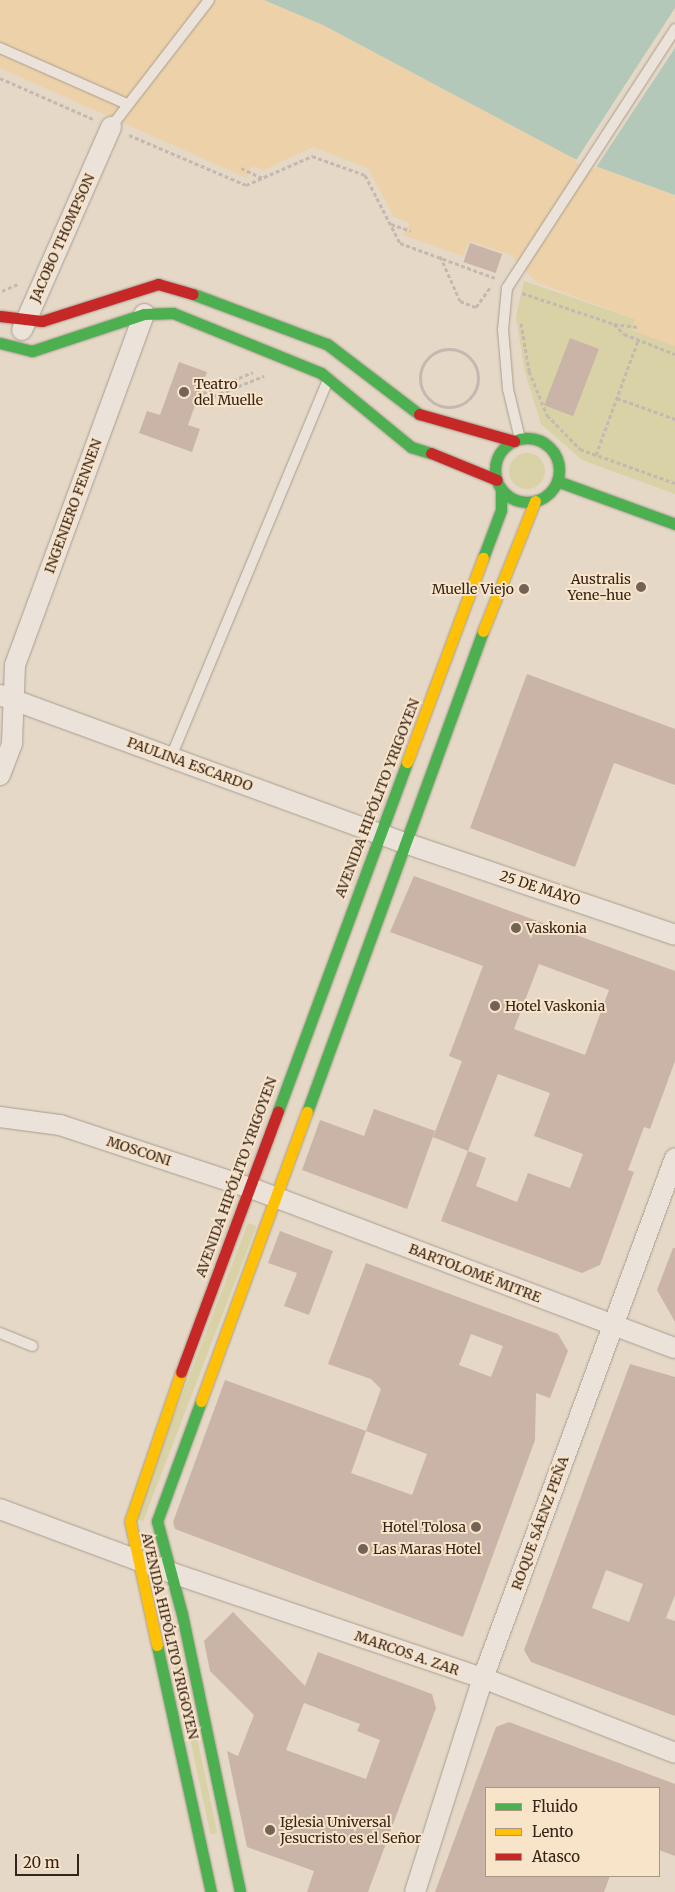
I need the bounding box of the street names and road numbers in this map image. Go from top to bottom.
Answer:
street label: JACOBO THOMPSON [26,171,98,305]
street label: INGENIERO FENNEN [41,436,105,576]
street label: AVENIDA HIPÓLITO YRIGOYEN [331,696,423,900]
street label: PAULINA ESCARDO [125,733,255,795]
street label: 25 DE MAYO [498,867,582,909]
street label: AVENIDA HIPÓLITO YRIGOYEN [192,1075,280,1279]
street label: MOSCONI [105,1133,173,1169]
street label: BARTOLOMÉ MITRE [406,1240,544,1306]
street label: ROQUE SÁENZ PEÑA [508,1454,572,1592]
street label: AVENIDA HIPÓLITO YRIGOYEN [138,1531,202,1741]
street label: MARCOS A. ZAR [352,1627,462,1679]

